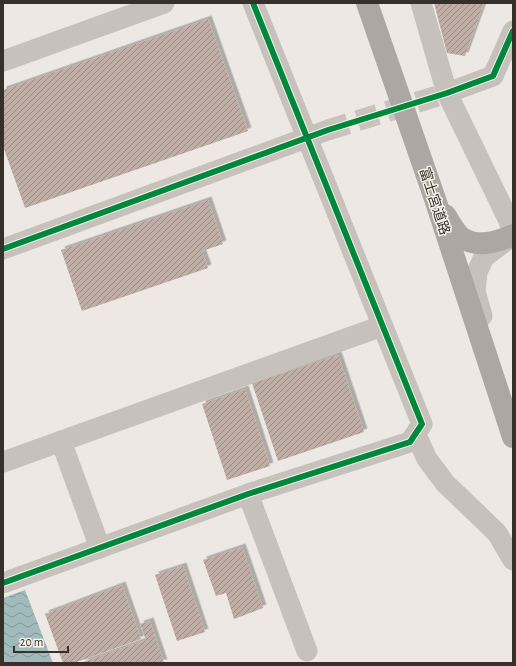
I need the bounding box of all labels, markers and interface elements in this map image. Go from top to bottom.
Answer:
street label: 富士宮道路 [417,166,452,237]
scale bar [14,628,68,654]
text: 20 m [20,636,43,648]

